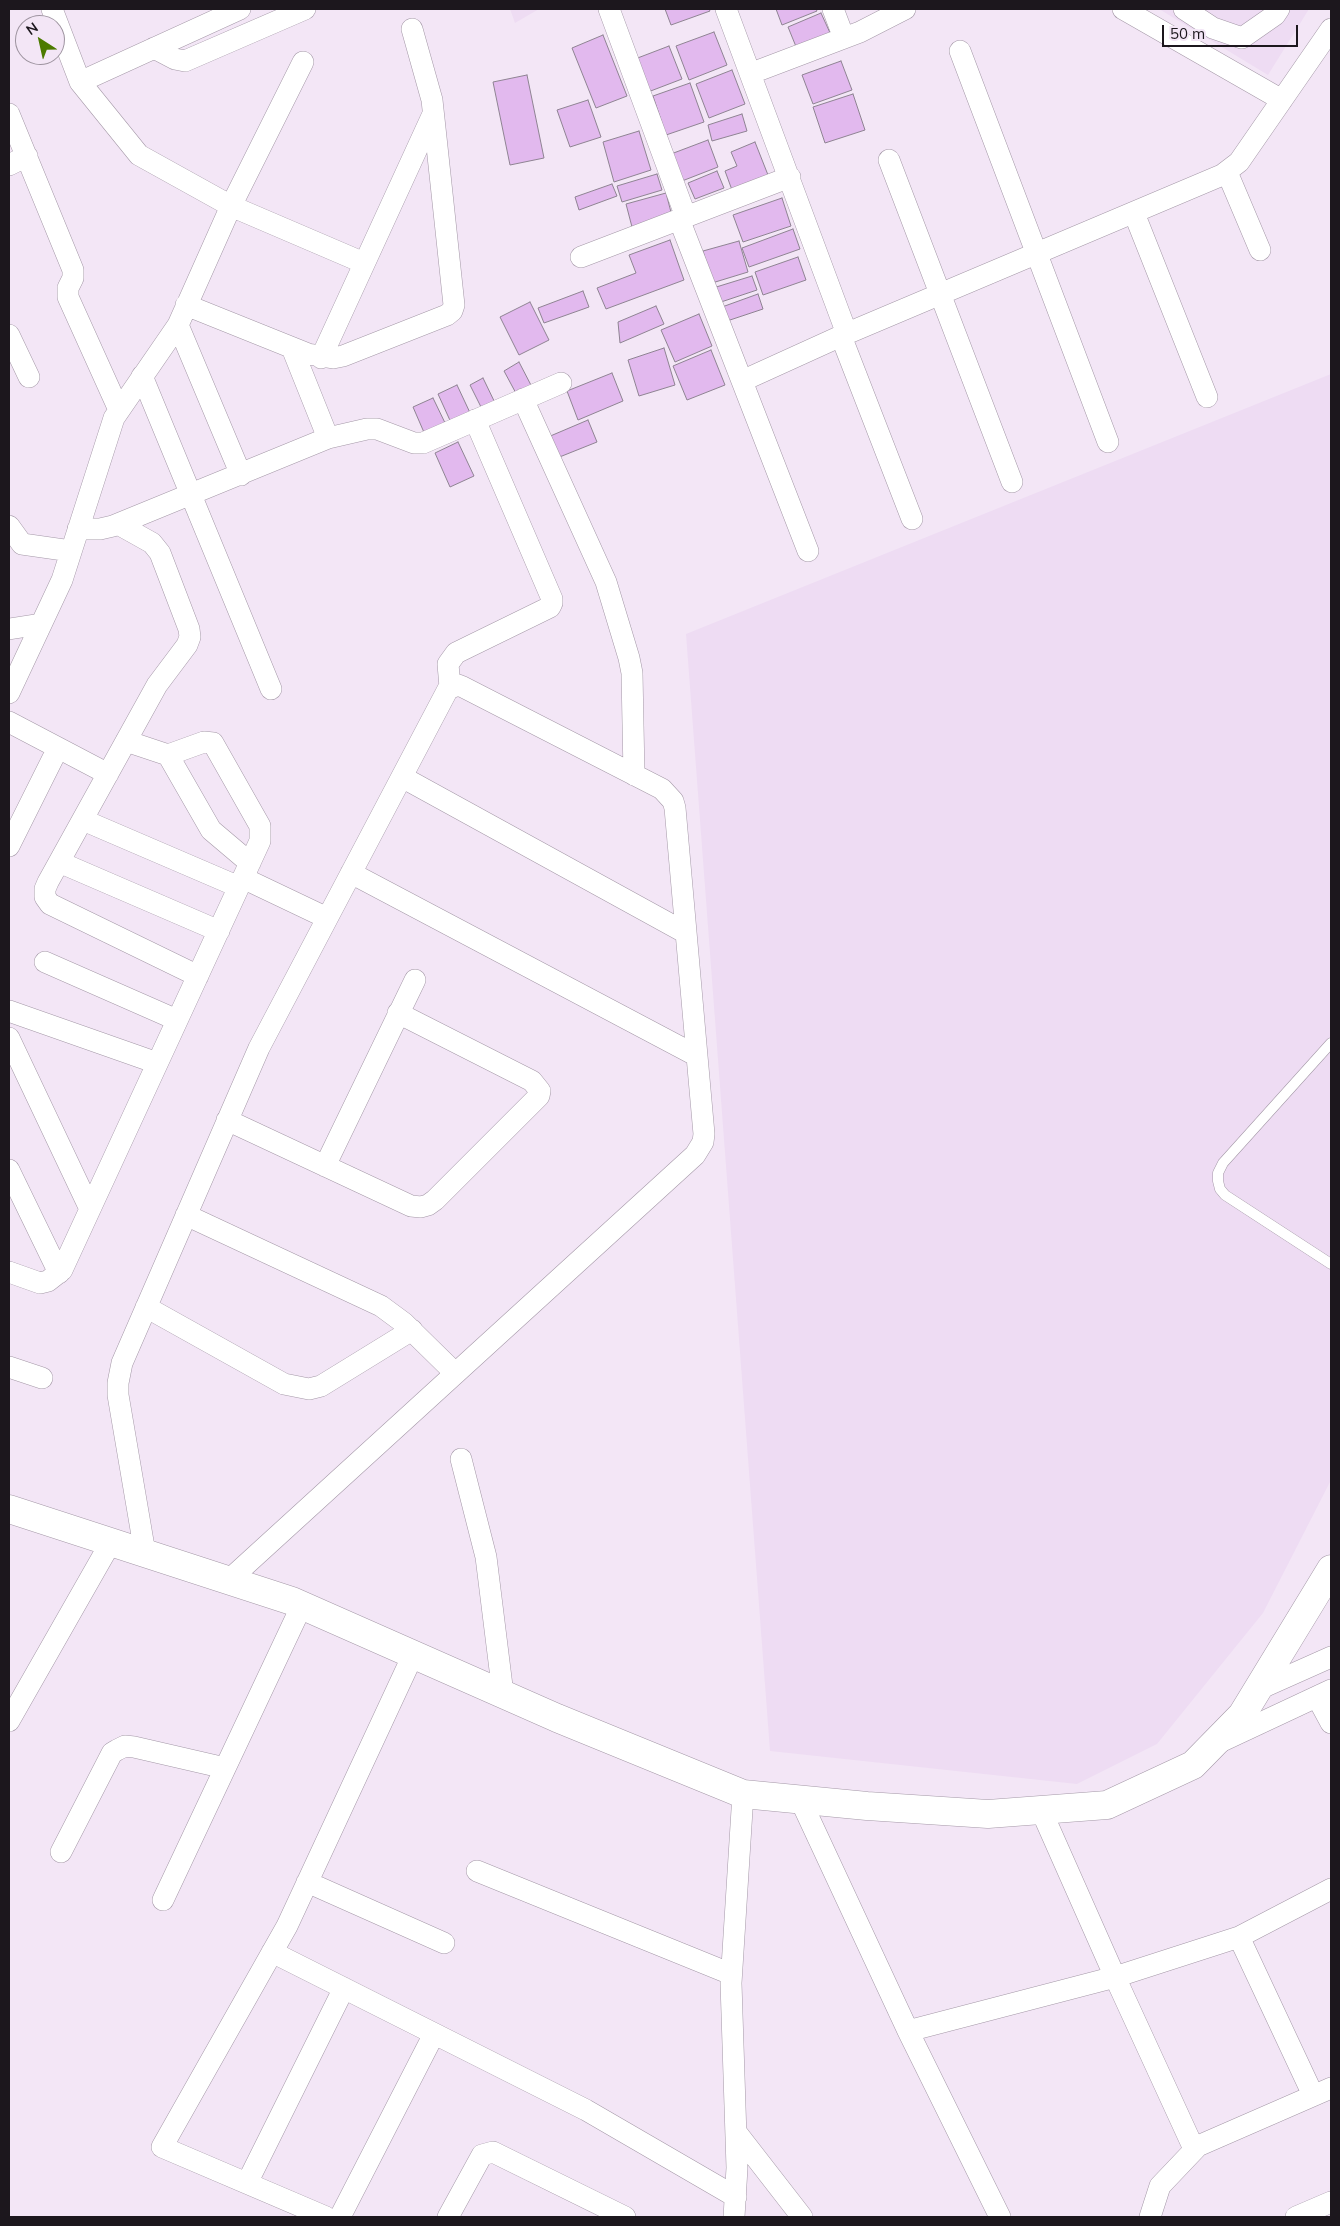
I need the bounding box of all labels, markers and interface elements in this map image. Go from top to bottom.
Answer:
north arrow [15,15,65,65]
scale bar [1165,15,1301,47]
text: N [22,18,41,39]
text: 50 m [1170,24,1205,43]

